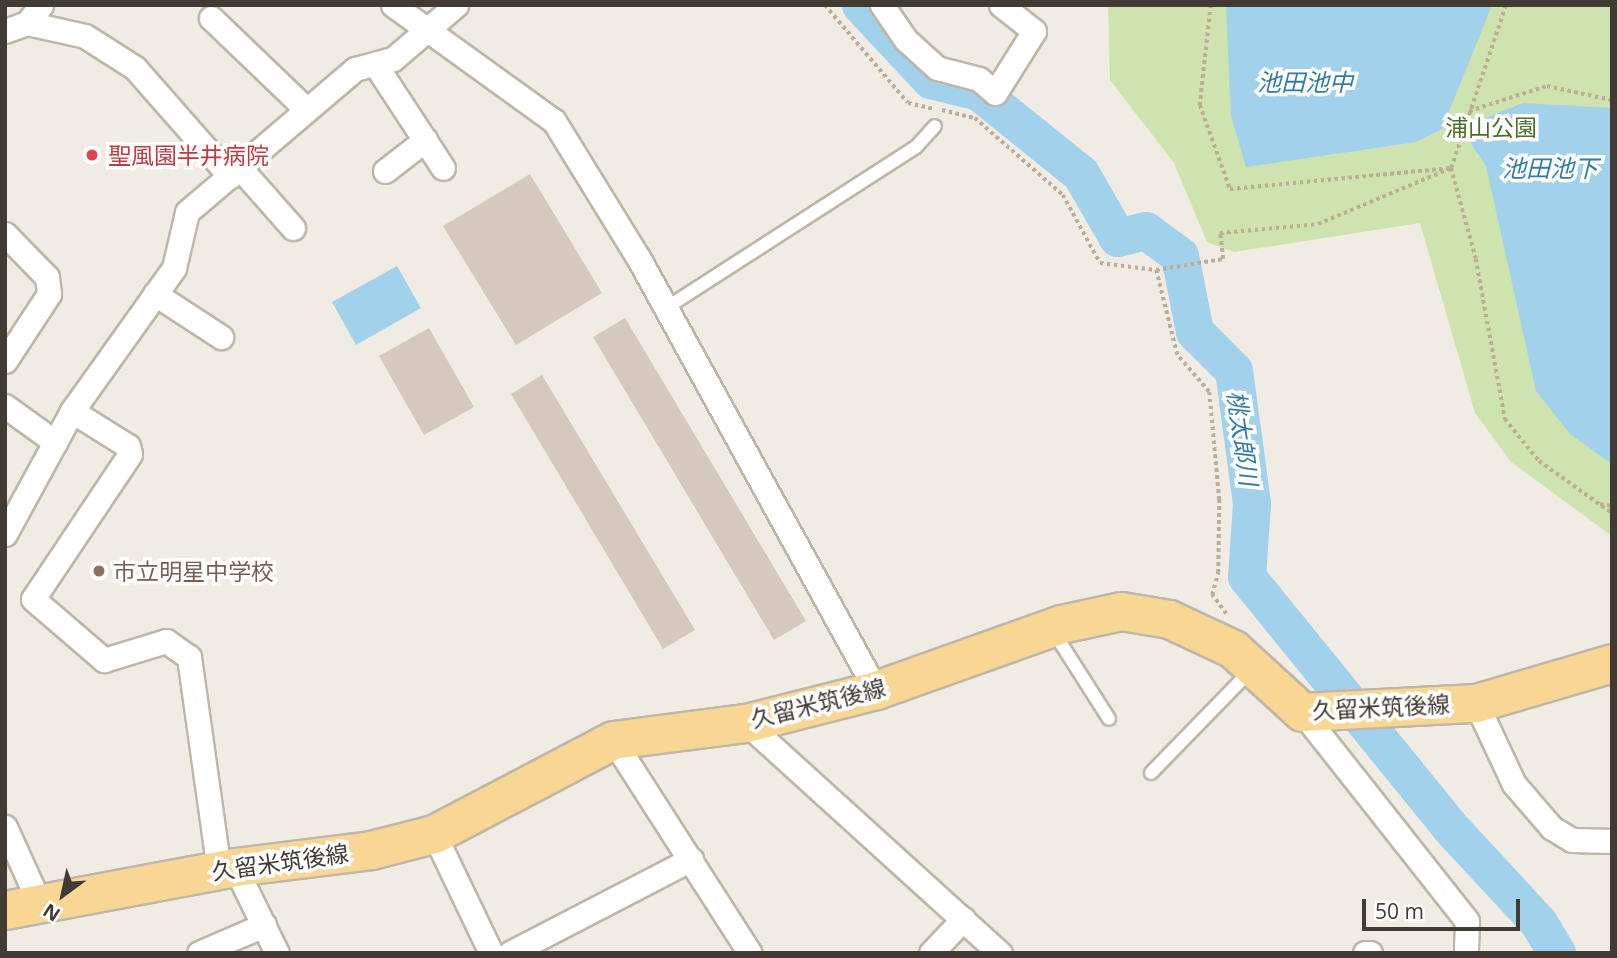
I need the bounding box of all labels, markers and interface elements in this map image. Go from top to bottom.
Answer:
water label: 池田池中 [1257,68,1353,96]
park label: 浦山公園 [1445,113,1537,141]
place label: 聖風園半井病院 [108,141,269,169]
marker: 聖風園半井病院 [82,145,102,165]
water label: 池田池下 [1502,154,1598,182]
water label: 桃太郎川 [1222,388,1264,488]
place label: 市立明星中学校 [113,557,274,585]
marker: 市立明星中学校 [91,563,107,579]
street label: 久留米筑後線 [748,673,888,733]
street label: 久留米筑後線 [1311,690,1451,724]
street label: 久留米筑後線 [210,839,350,885]
north arrow [28,860,98,930]
scale bar [1365,884,1522,928]
text: 50 m [1375,897,1424,925]
text: N [38,898,65,928]

